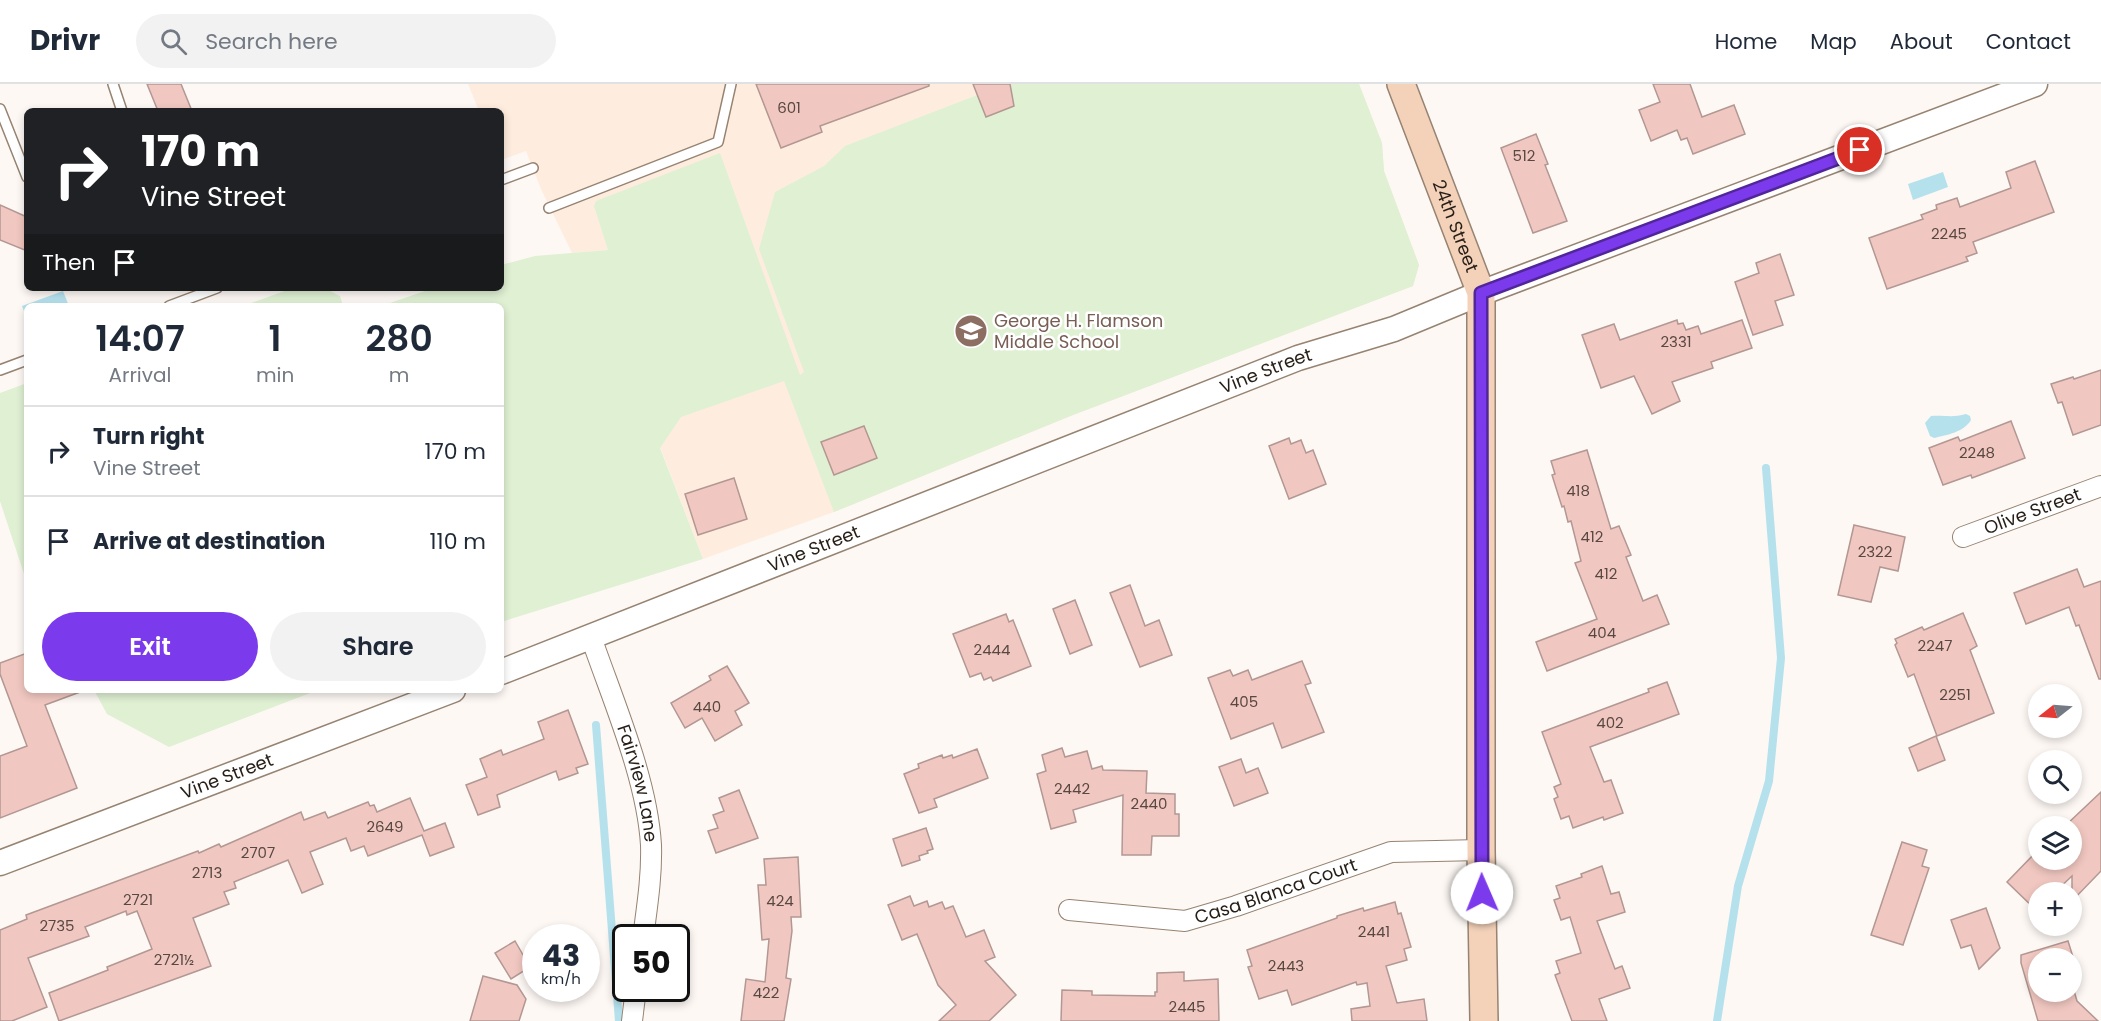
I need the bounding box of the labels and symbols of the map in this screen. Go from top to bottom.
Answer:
house number: 601 [777,97,801,118]
pin [1834,124,1885,175]
house number: 512 [1513,145,1535,166]
street label: 24th Street [1427,176,1485,276]
house number: 2245 [1931,223,1967,244]
place label: George H. Flamson Middle School [994,308,1163,354]
school or university icon: George H. Flamson Middle School [953,313,989,349]
house number: 2331 [1660,331,1692,352]
street label: Vine Street [1216,342,1315,400]
house number: 2248 [1959,442,1995,463]
house number: 418 [1566,480,1590,501]
street label: Olive Street [1980,481,2084,540]
street label: Vine Street [764,519,863,578]
house number: 412 [1581,526,1603,547]
house number: 2322 [1858,541,1892,562]
house number: 412 [1595,563,1617,584]
house number: 404 [1588,622,1616,643]
house number: 2247 [1918,635,1952,656]
house number: 2444 [974,639,1010,660]
house number: 2251 [1939,684,1971,705]
north arrow [2028,684,2082,738]
house number: 405 [1230,691,1258,712]
house number: 440 [693,696,721,717]
house number: 402 [1596,712,1624,733]
street label: Fairview Lane [611,721,664,843]
street label: Vine Street [177,747,277,805]
house number: 2442 [1054,778,1090,799]
house number: 2440 [1131,793,1167,814]
house number: 2649 [366,816,404,837]
house number: 2707 [241,842,275,863]
street label: Casa Blanca Court [1191,852,1360,930]
position arrow [1450,861,1514,925]
house number: 2713 [192,862,222,883]
house number: 2721 [123,889,153,910]
house number: 424 [766,890,794,911]
house number: 2735 [39,915,75,936]
house number: 2441 [1358,921,1390,942]
speed limit sign: 50 [612,924,690,1002]
house number: 2721½ [154,949,194,970]
house number: 2443 [1268,955,1304,976]
house number: 422 [753,982,779,1003]
house number: 2445 [1169,996,1205,1017]

